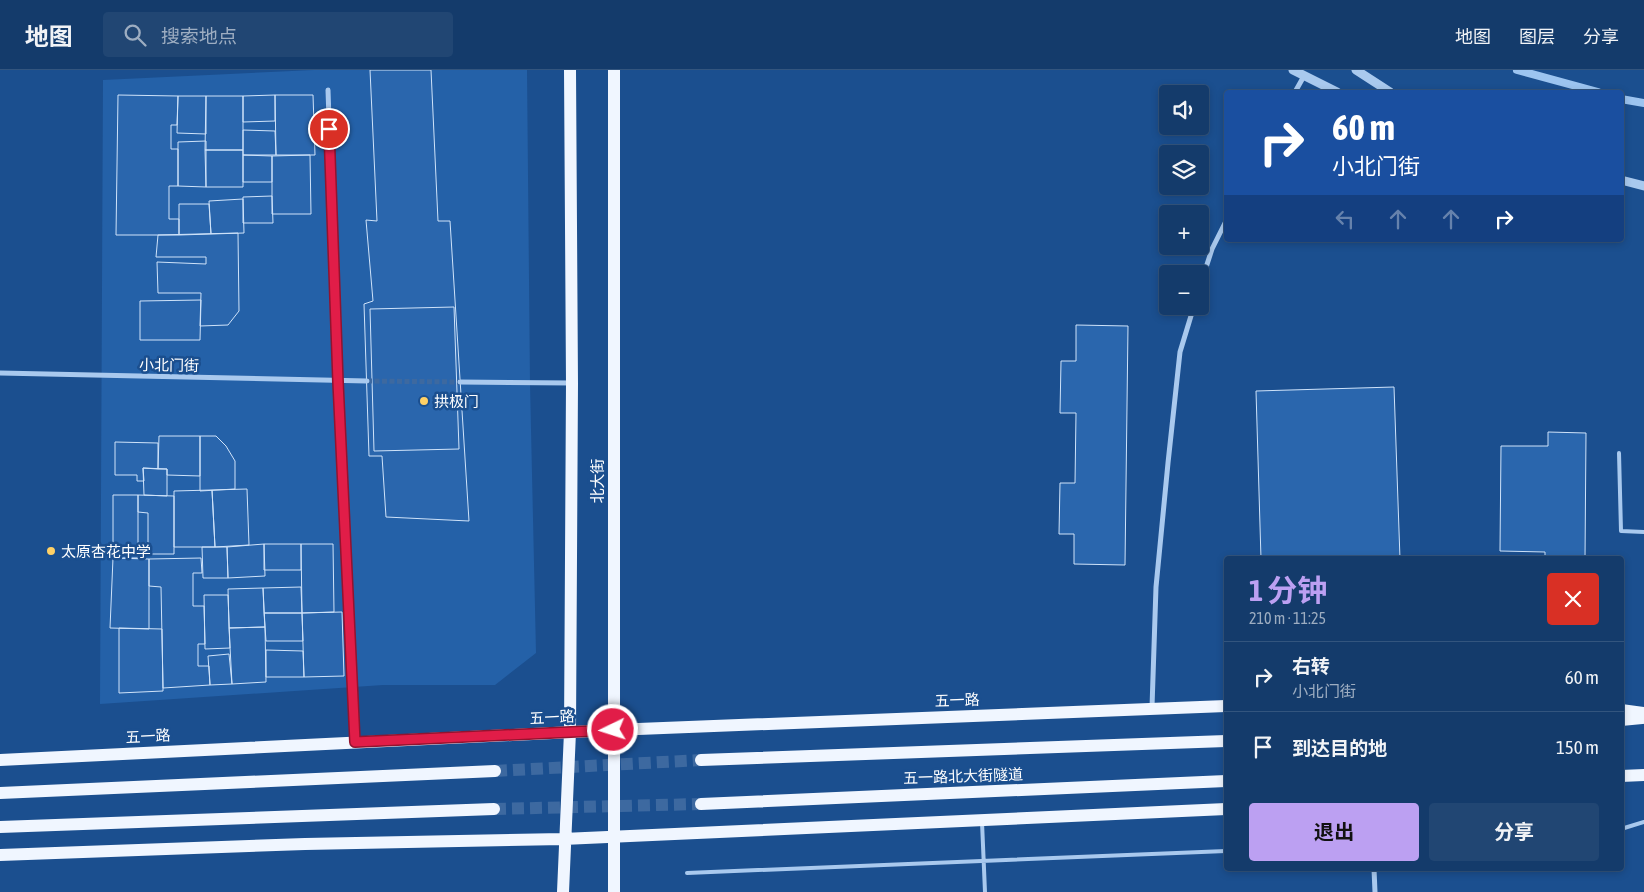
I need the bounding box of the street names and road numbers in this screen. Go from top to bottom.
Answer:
street label: 小北门街 [139,356,199,374]
street label: 北大街 [589,458,606,504]
street label: 五一路 [934,691,980,709]
street label: 五一路 [529,707,575,727]
street label: 五一路 [125,726,171,746]
street label: 五一路北大街隧道 [903,765,1023,787]

